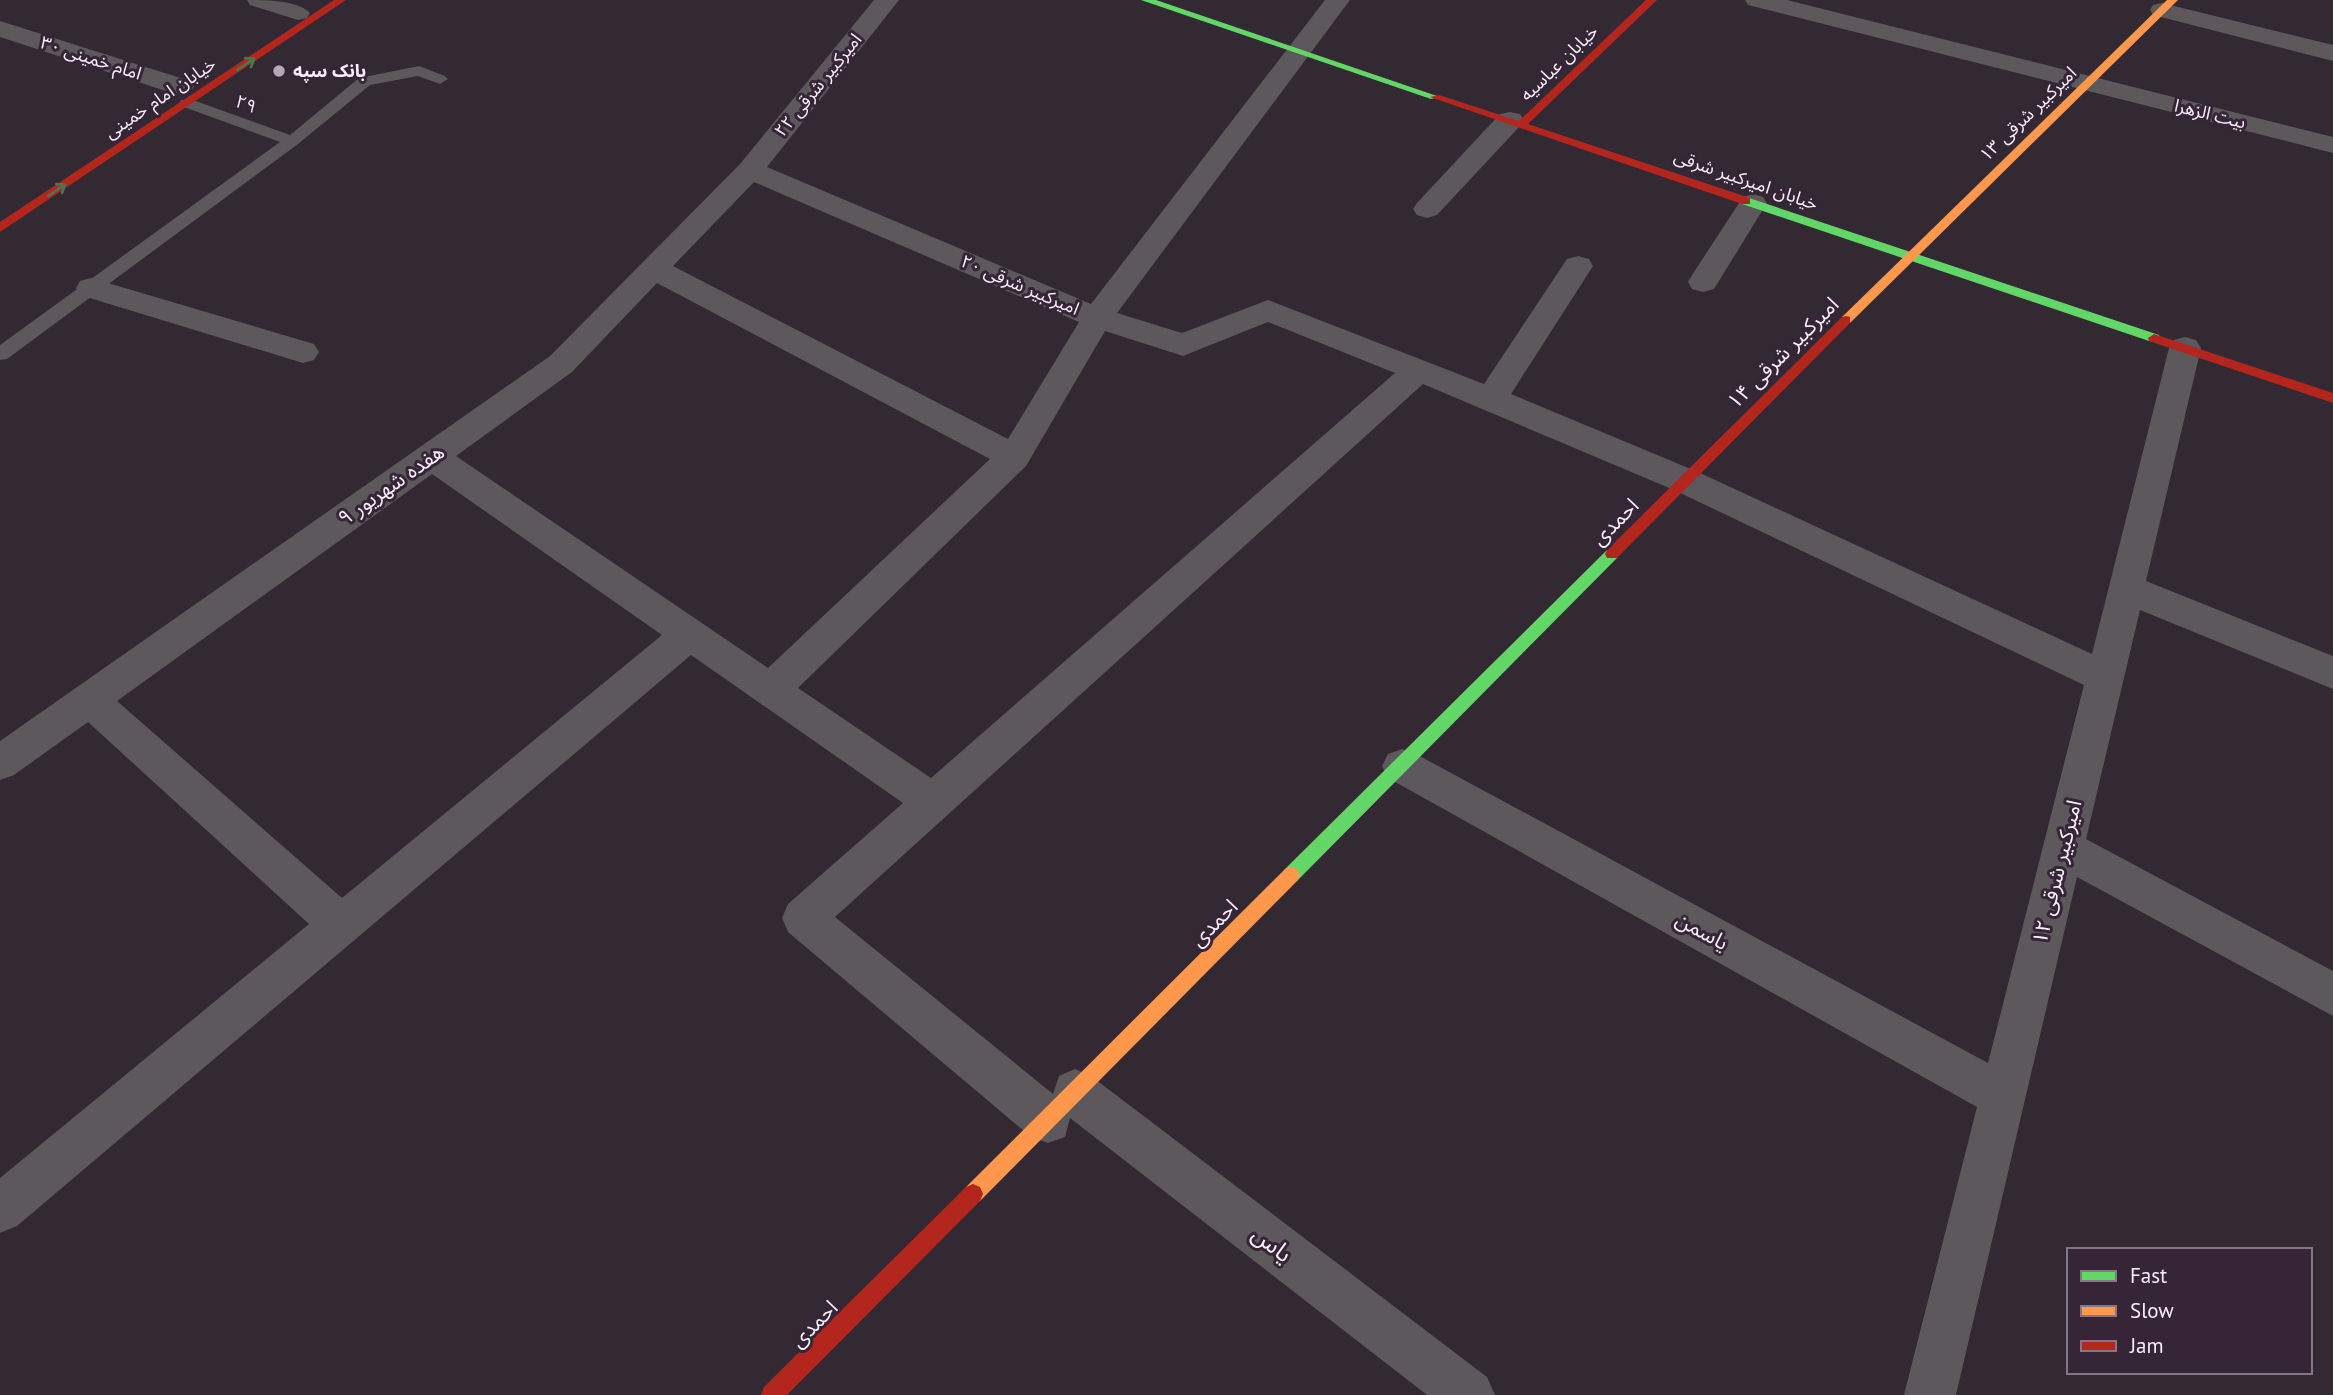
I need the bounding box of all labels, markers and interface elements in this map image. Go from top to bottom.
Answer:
street label: خیابان عباسیه [1515,20,1603,106]
street label: امیرکبیر شرقی ۲۲ [769,28,866,141]
street label: امام خمینی ۳۰ [37,30,145,88]
street label: خیابان امام خمینی [100,52,221,146]
one-way arrow [236,57,255,71]
place label: بانک سپه [293,59,366,83]
street label: امیرکبیر شرقی ۱۳ [1974,61,2081,166]
marker: بانک سپه [271,63,287,79]
street label: ۲۹ [233,89,260,118]
street label: بیت الزهرا [2172,94,2248,133]
street label: خیابان امیرکبیر شرقی [1671,144,1821,215]
one-way arrow [47,183,66,197]
street label: امیرکبیر شرقی ۲۰ [957,249,1083,320]
street label: امیرکبیر شرقی ۱۴ [1721,291,1844,414]
street label: هفده شهریور ۹ [332,438,449,531]
street label: احمدی [1585,492,1644,551]
street label: امیرکبیر شرقی ۱۲ [2026,797,2087,947]
street label: احمدی [1184,893,1243,952]
street label: یاسمن [1671,905,1733,956]
street label: یاس [1246,1218,1299,1269]
legend [2067,1248,2312,1374]
text: Fast [2130,1262,2167,1289]
street label: احمدی [784,1294,843,1353]
text: Slow [2130,1297,2174,1324]
text: Jam [2129,1332,2164,1359]

